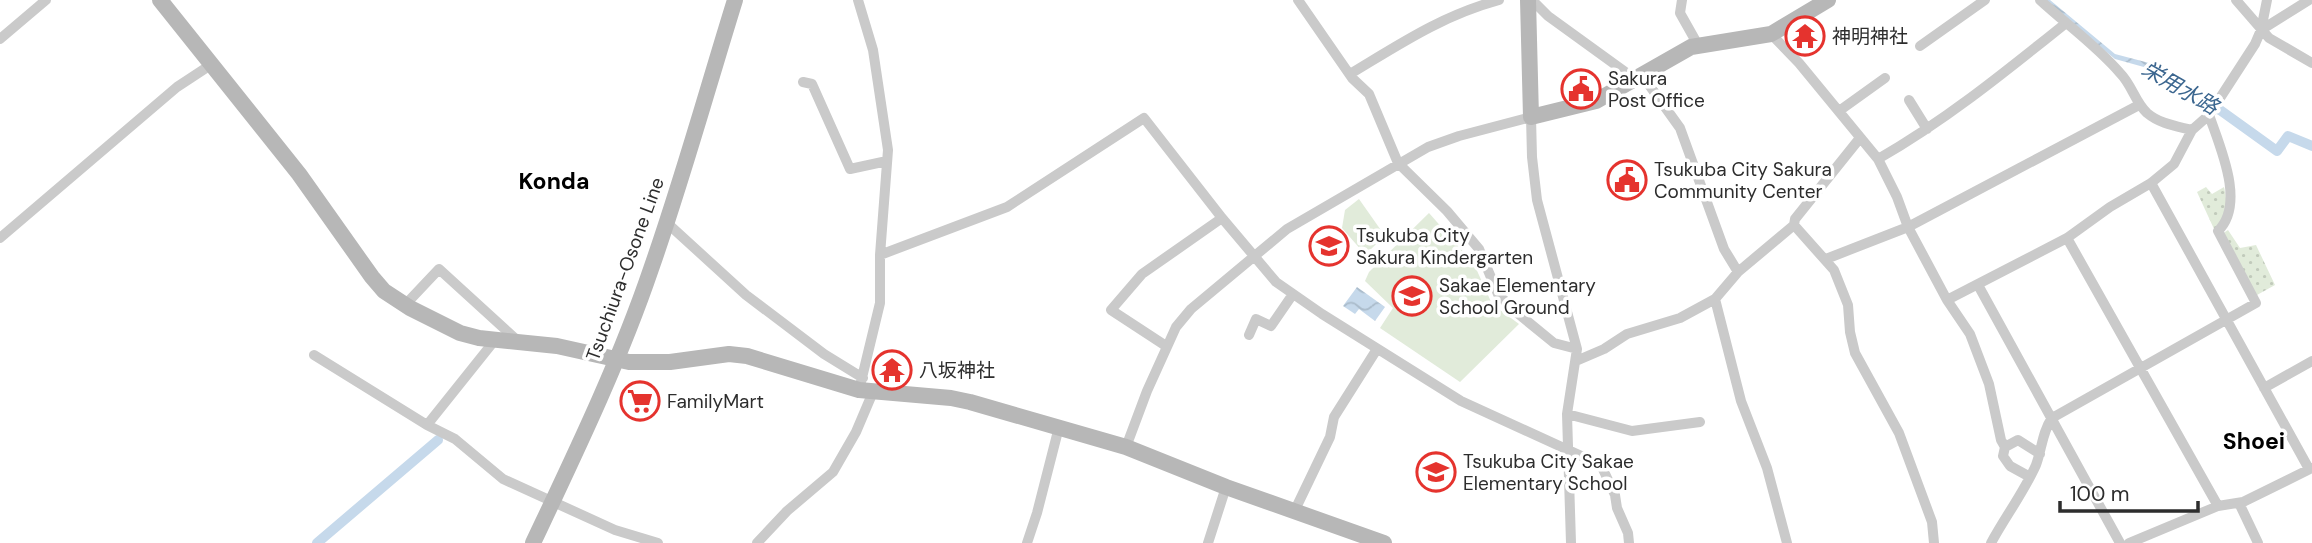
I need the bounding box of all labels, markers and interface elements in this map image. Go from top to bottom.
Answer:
temple icon: 神明神社 [1784,15,1826,57]
place label: 神明神社 [1832,24,1908,49]
water label: 栄用水路 [2137,55,2225,122]
place label: Sakura Post Office [1608,66,1705,113]
public building icon: Sakura Post Office [1560,68,1602,110]
place label: Tsukuba City Sakura Community Center [1654,157,1832,204]
public building icon: Tsukuba City Sakura Community Center [1606,159,1648,201]
district label: Konda [519,166,589,196]
street label: Tsuchiura-Osone Line [580,174,670,364]
place label: Tsukuba City Sakura Kindergarten [1356,223,1533,270]
school or university icon: Tsukuba City Sakura Kindergarten [1308,225,1350,267]
place label: Sakae Elementary School Ground [1439,273,1596,320]
school or university icon: Sakae Elementary School Ground [1391,275,1433,317]
temple icon: 八坂神社 [871,349,913,391]
place label: 八坂神社 [919,358,995,383]
supermarket icon: FamilyMart [619,380,661,422]
place label: FamilyMart [667,389,764,414]
district label: Shoei [2223,426,2285,456]
place label: Tsukuba City Sakae Elementary School [1463,449,1634,496]
school or university icon: Tsukuba City Sakae Elementary School [1415,451,1457,493]
scale bar [2060,470,2198,514]
text: 100 m [2070,480,2130,508]

